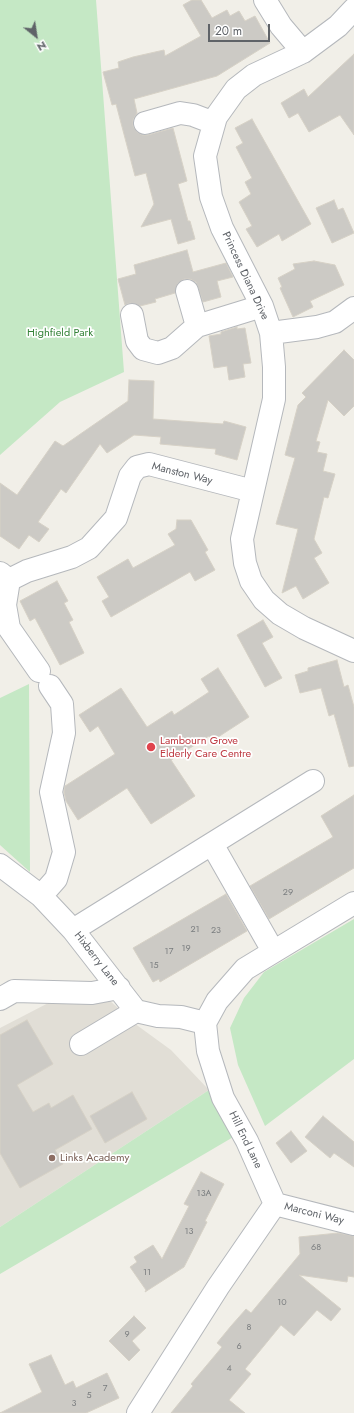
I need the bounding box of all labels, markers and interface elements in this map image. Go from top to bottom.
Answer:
north arrow [16,16,56,56]
scale bar [210,16,272,42]
text: 20 m [215,22,242,40]
text: N [34,37,50,56]
street label: Princess Diana Drive [219,230,271,322]
park label: Highfield Park [27,326,93,340]
street label: Manston Way [150,460,214,488]
place label: Lambourn Grove Elderly Care Centre [160,734,251,760]
marker: Lambourn Grove Elderly Care Centre [145,741,157,753]
house number: 29 [283,888,293,898]
house number: 21 [190,925,200,935]
house number: 23 [211,926,221,936]
street label: Hixberry Lane [71,929,121,989]
house number: 19 [181,944,191,954]
house number: 17 [165,947,173,957]
house number: 15 [149,961,159,971]
street label: Hill End Lane [225,1109,265,1171]
place label: Links Academy [60,1151,129,1165]
marker: Links Academy [47,1153,57,1163]
house number: 13A [197,1189,211,1199]
street label: Marconi Way [283,1200,345,1228]
house number: 13 [185,1227,193,1237]
house number: 68 [311,1243,321,1253]
house number: 11 [143,1268,151,1278]
house number: 10 [277,1298,287,1308]
house number: 8 [247,1323,251,1333]
house number: 9 [124,1330,130,1340]
house number: 6 [236,1342,242,1352]
house number: 4 [226,1364,232,1374]
house number: 7 [103,1384,107,1394]
house number: 5 [86,1391,92,1401]
house number: 3 [72,1399,76,1409]

